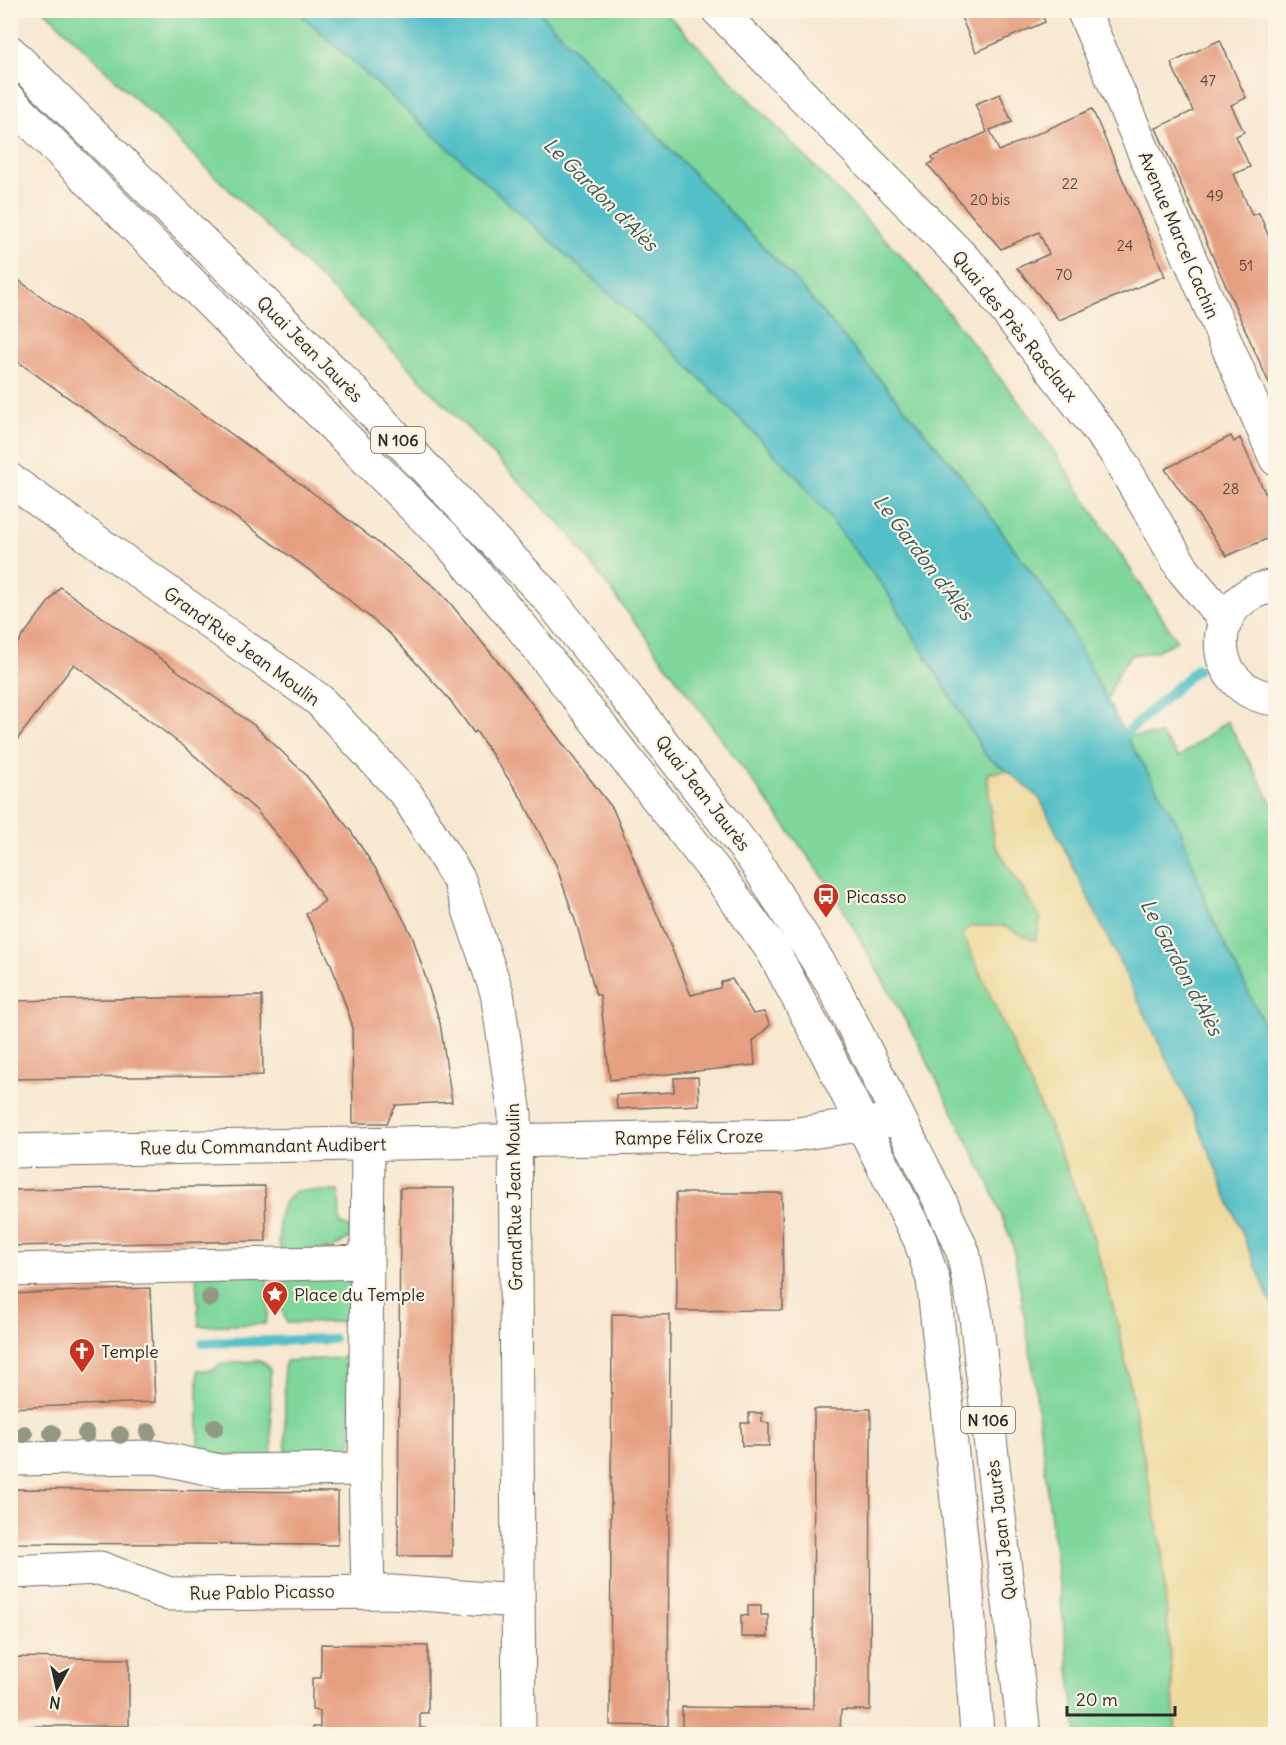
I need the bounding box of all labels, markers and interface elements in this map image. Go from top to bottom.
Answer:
house number: 47 [1200,71,1216,90]
water label: Le Gardon d'Alès [539,132,665,258]
street label: Avenue Marcel Cachin [1133,148,1225,322]
house number: 22 [1062,174,1078,193]
house number: 49 [1206,186,1224,205]
house number: 20 bis [970,190,1010,209]
house number: 24 [1117,236,1134,255]
street label: Quai des Près Rasclaux [947,246,1083,406]
house number: 51 [1239,256,1253,275]
house number: 70 [1055,265,1073,284]
street label: Quai Jean Jaurès [252,291,368,407]
road number: N 106 [371,427,425,453]
house number: 28 [1223,479,1239,498]
water label: Le Gardon d'Alès [869,489,981,626]
street label: Grand'Rue Jean Moulin [159,581,325,711]
street label: Quai Jean Jaurès [651,730,755,856]
bus stop icon: Picasso [811,881,841,919]
place label: Picasso [846,885,907,908]
water label: Le Gardon d'Alès [1136,894,1229,1041]
street label: Grand'Rue Jean Moulin [501,1103,527,1291]
street label: Rampe Félix Croze [614,1124,764,1150]
street label: Rue du Commandant Audibert [140,1132,386,1160]
place icon: Place du Temple [260,1279,290,1317]
place label: Place du Temple [294,1283,425,1306]
church icon: Temple [67,1336,97,1374]
place label: Temple [101,1340,159,1363]
road number: N 106 [961,1407,1015,1433]
street label: Quai Jean Jaurès [981,1459,1021,1601]
street label: Rue Pablo Picasso [189,1579,335,1605]
north arrow [27,1658,87,1718]
scale bar [1067,1679,1175,1717]
text: 20 m [1076,1688,1118,1711]
text: N [48,1692,62,1714]

